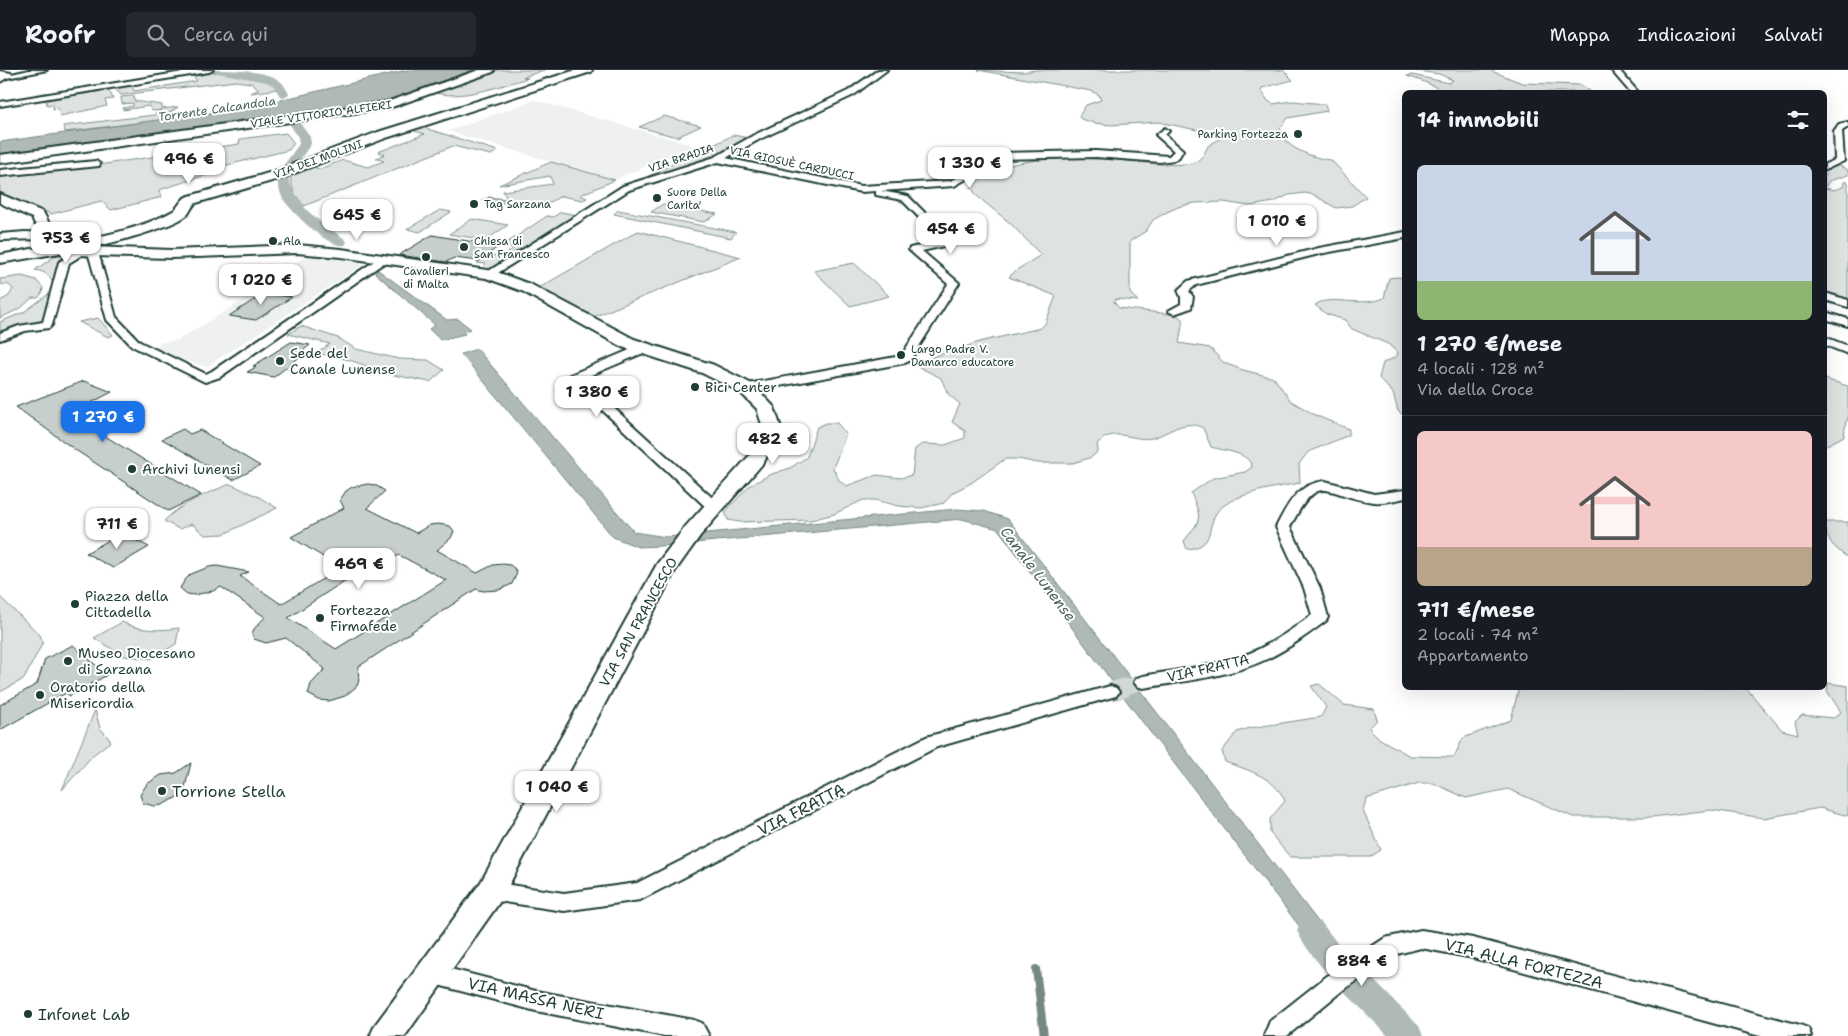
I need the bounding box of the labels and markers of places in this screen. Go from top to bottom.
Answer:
place label: Parking Fortezza [1198,127,1288,142]
marker: Parking Fortezza [1292,128,1304,140]
pin: 496 € [154,142,224,185]
pin: 1 330 € [924,146,1016,189]
place label: Suore Della Carita' [667,185,727,213]
marker: Suore Della Carita' [651,192,663,204]
place label: Tag Sarzana [484,197,551,212]
pin: 645 € [322,198,392,241]
marker: Tag Sarzana [468,198,480,210]
pin: 1 010 € [1231,204,1323,247]
pin: 454 € [916,212,986,255]
pin: 753 € [31,222,101,264]
place label: Ala [283,234,301,249]
place label: Chiesa di San Francesco [474,234,550,262]
marker: Ala [267,235,279,247]
marker: Chiesa di San Francesco [458,241,470,253]
marker: Cavalieri di Malta [420,251,432,263]
pin: 1 020 € [215,264,307,306]
place label: Cavalieri di Malta [403,264,449,292]
place label: Largo Padre V. Damarco educatore [911,342,1014,370]
place label: Sede del Canale Lunense [290,344,396,378]
marker: Largo Padre V. Damarco educatore [895,349,907,361]
marker: Sede del Canale Lunense [274,355,286,367]
pin: 1 380 € [551,376,643,418]
place label: Bici Center [705,378,777,396]
marker: Bici Center [689,381,701,393]
pin: 1 270 € [57,400,149,443]
pin: 482 € [738,422,808,465]
place label: Archivi lunensi [142,460,241,478]
marker: Archivi lunensi [126,463,138,475]
pin: 711 € [82,508,152,550]
pin: 469 € [324,548,394,590]
place label: Piazza della Cittadella [85,587,169,621]
marker: Piazza della Cittadella [69,598,81,610]
place label: Fortezza Firmafede [330,601,397,635]
marker: Fortezza Firmafede [314,612,326,624]
place label: Museo Diocesano di Sarzana [78,644,195,678]
marker: Museo Diocesano di Sarzana [62,655,74,667]
place label: Oratorio della Misericordia [50,678,145,712]
marker: Oratorio della Misericordia [34,689,46,701]
pin: 1 040 € [511,770,603,813]
place label: Torrione Stella [172,781,286,802]
marker: Torrione Stella [156,785,168,797]
pin: 884 € [1327,944,1397,987]
place label: Infonet Lab [38,1004,130,1025]
marker: Infonet Lab [22,1008,34,1020]

